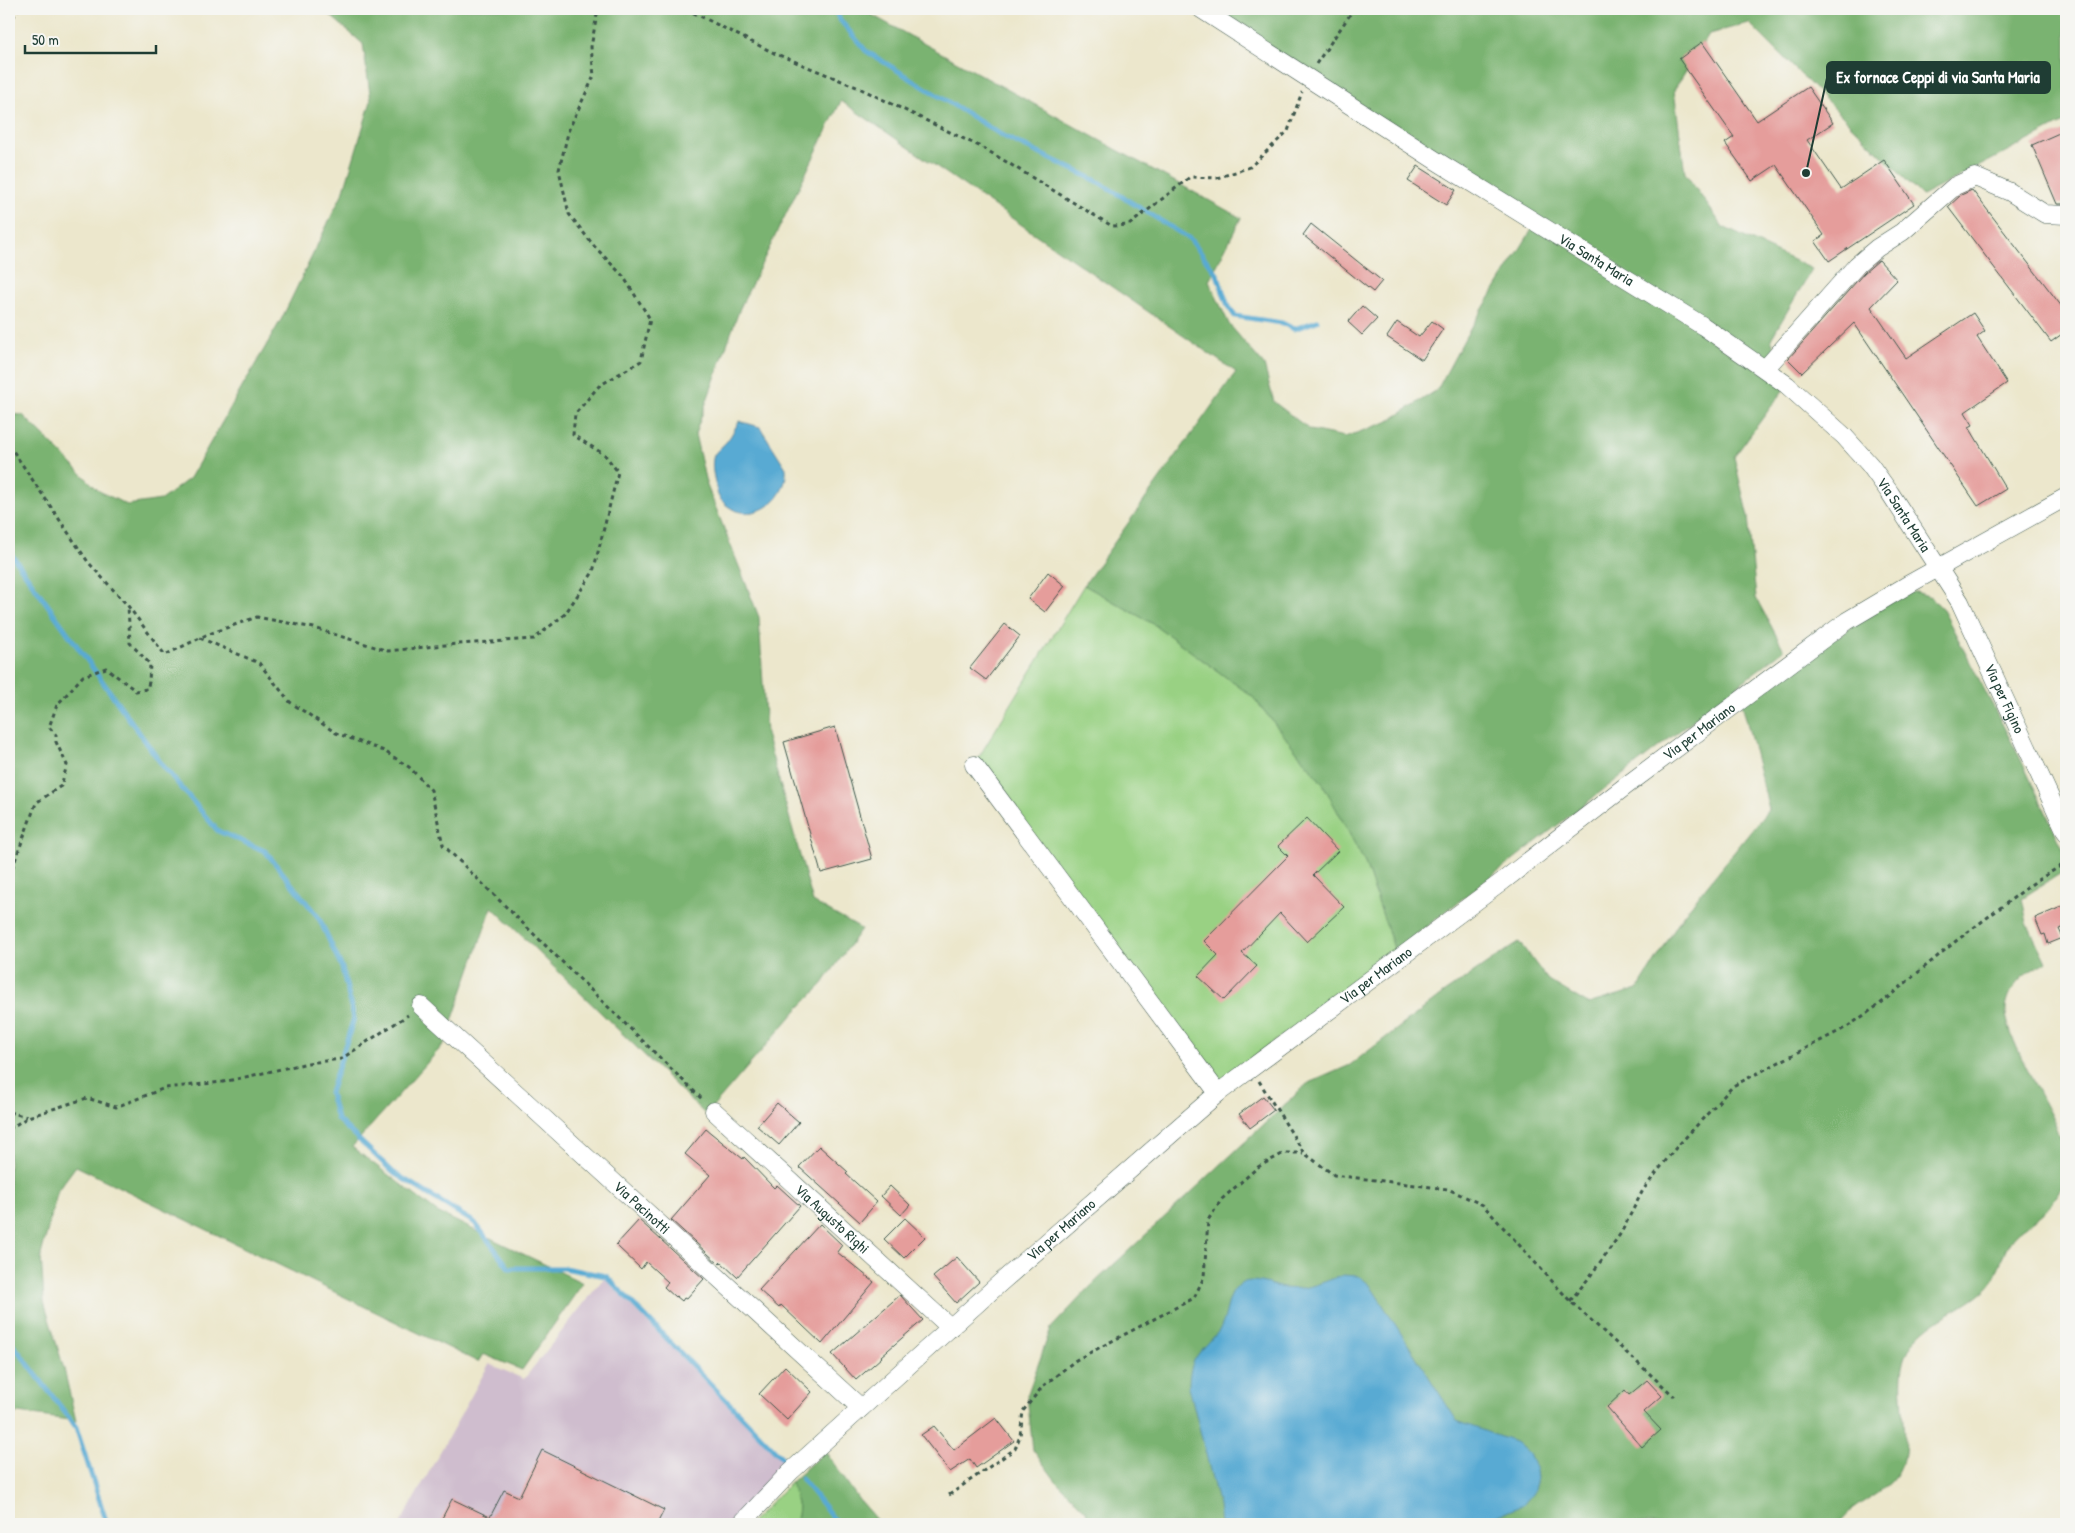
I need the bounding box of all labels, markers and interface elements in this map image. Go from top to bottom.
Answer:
scale bar [25,22,156,54]
text: 50 m [32,29,59,50]
callout: Ex fornace Ceppi di via Santa Maria [1827,62,2050,93]
text: Ex fornace Ceppi di via Santa Maria [1836,66,2041,89]
street label: Via Santa Maria [1555,228,1638,291]
street label: Via Santa Maria [1872,473,1936,556]
street label: Via per Figino [1980,660,2030,737]
street label: Via per Mariano [1658,697,1739,765]
street label: Via per Mariano [1335,941,1416,1009]
street label: Via Pacinotti [609,1176,675,1239]
street label: Via Augusto Righi [791,1179,874,1258]
street label: Via per Mariano [1022,1193,1100,1265]

